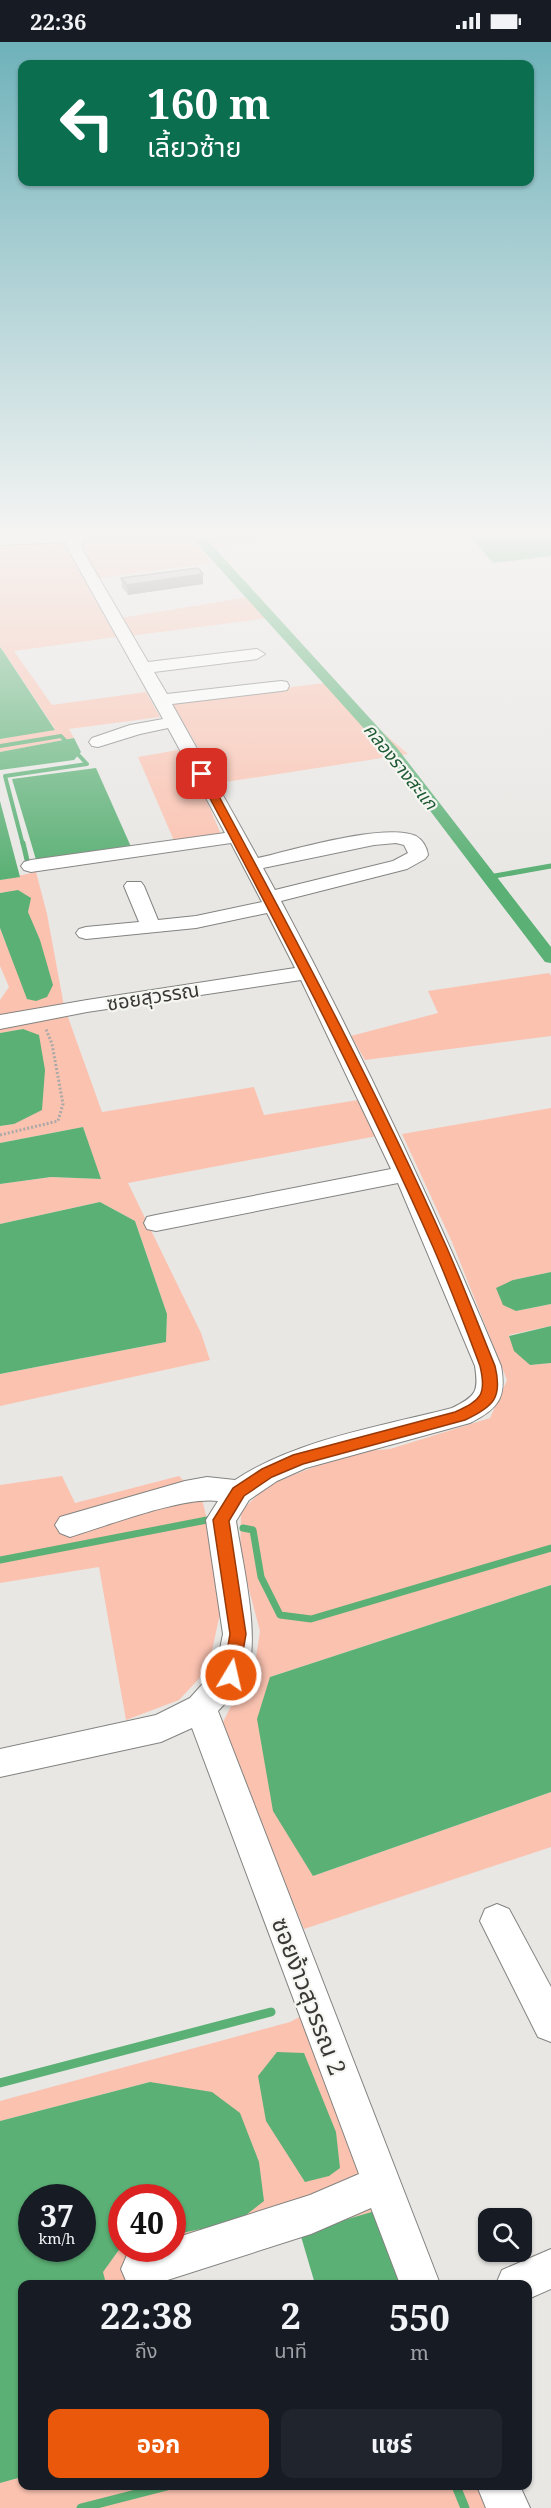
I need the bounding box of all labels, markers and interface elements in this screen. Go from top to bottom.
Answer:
text: 22:36 [30,6,86,36]
text: 160 m [147,74,271,131]
icon: left [48,84,126,162]
text: เลี้ยวซ้าย [147,128,241,165]
water label: คลองรางสะแก [359,718,444,815]
pin [176,748,227,799]
icon: arrive [185,757,218,790]
street label: ซอยสุวรรณ [105,975,201,1017]
position arrow [199,1643,263,1707]
street label: ซอยง้าวสุวรรณ 2 [265,1912,355,2080]
speed limit sign: 40 [108,2184,186,2262]
text: 37 [40,2195,74,2236]
map controls [478,2208,532,2262]
button: search [478,2208,532,2262]
text: km/h [39,2228,75,2248]
text: 22:38 [100,2291,192,2340]
text: 2 [280,2291,301,2340]
text: 550 [389,2293,450,2342]
text: ถึง [135,2337,158,2364]
text: นาที [274,2337,307,2364]
text: m [410,2339,429,2366]
button: ออก [48,2409,269,2478]
button: แชร์ [281,2409,502,2478]

